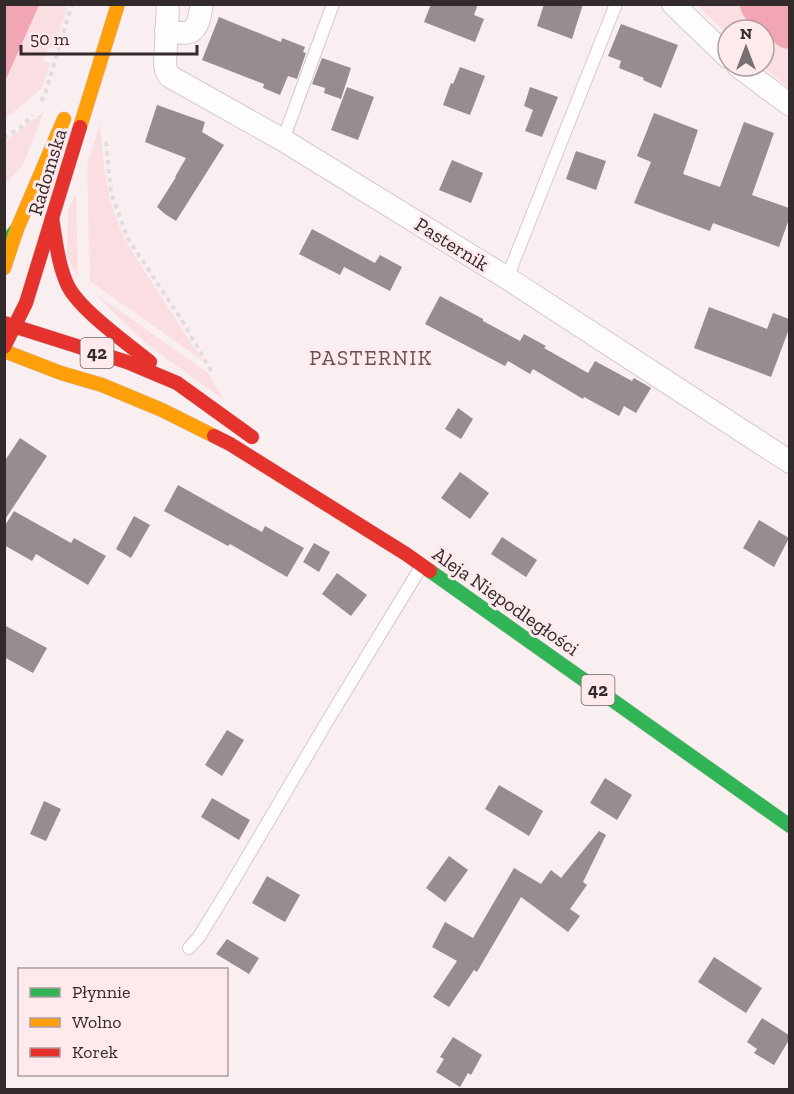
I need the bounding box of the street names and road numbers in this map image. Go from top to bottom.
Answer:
street label: Radomska [22,125,72,218]
street label: Pasternik [411,212,494,276]
road number: 42 [80,338,114,368]
street label: Aleja Niepodległości [428,541,584,661]
road number: 42 [582,675,614,705]

